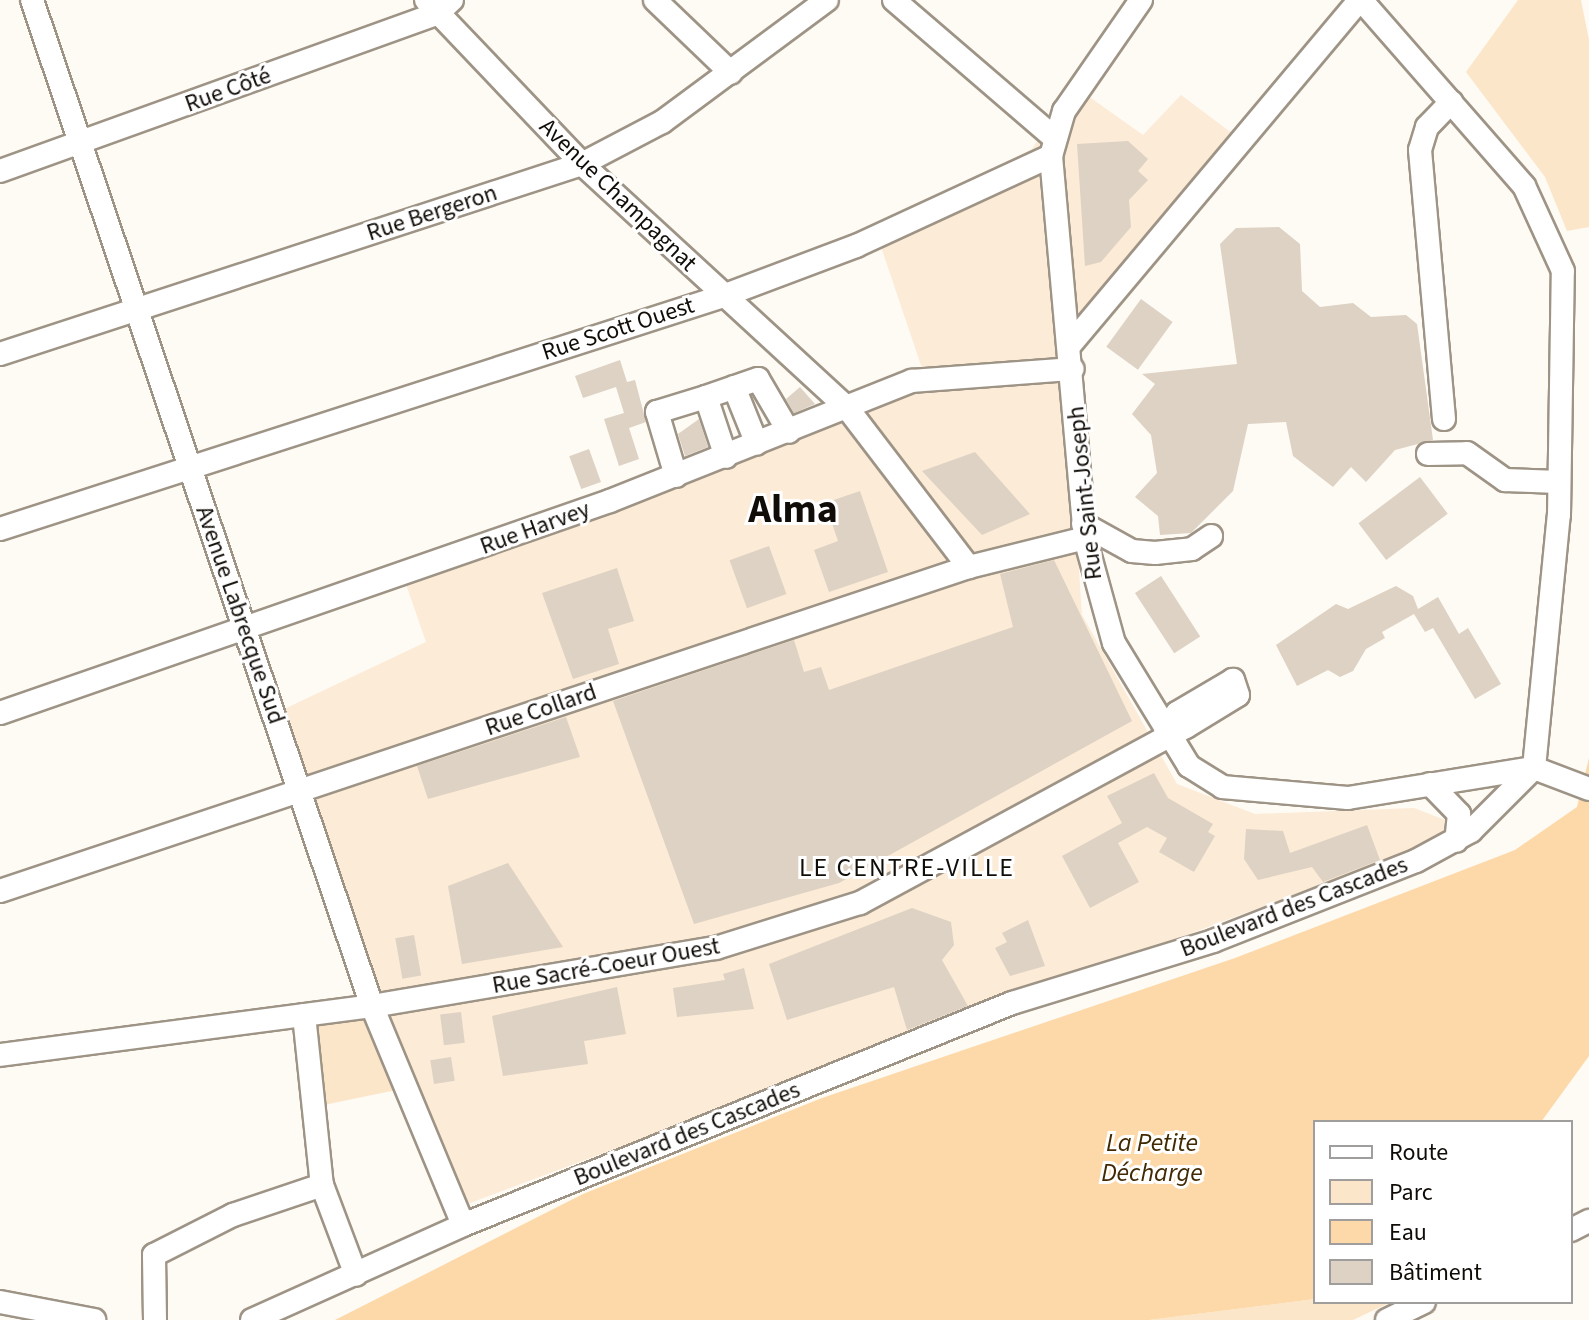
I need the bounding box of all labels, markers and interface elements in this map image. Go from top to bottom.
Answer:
street label: Rue Côté [181,61,275,119]
street label: Avenue Champagnat [533,112,703,278]
street label: Rue Bergeron [363,178,501,248]
street label: Rue Scott Ouest [538,291,698,367]
street label: Rue Saint-Joseph [1062,405,1108,581]
district label: Alma [748,486,838,534]
street label: Rue Harvey [476,495,594,561]
street label: Avenue Labrecque Sud [189,502,291,728]
street label: Rue Collard [482,678,600,742]
street label: Boulevard des Cascades [1176,850,1412,964]
district label: LE CENTRE-VILLE [799,852,1015,884]
street label: Rue Sacré-Coeur Ouest [490,932,722,1000]
street label: Boulevard des Cascades [570,1075,804,1193]
legend [1313,1120,1573,1304]
water label: La Petite Décharge [1101,1127,1203,1188]
text: Route [1389,1135,1448,1170]
text: Parc [1389,1175,1433,1210]
text: Eau [1389,1215,1427,1250]
text: Bâtiment [1389,1255,1482,1290]

